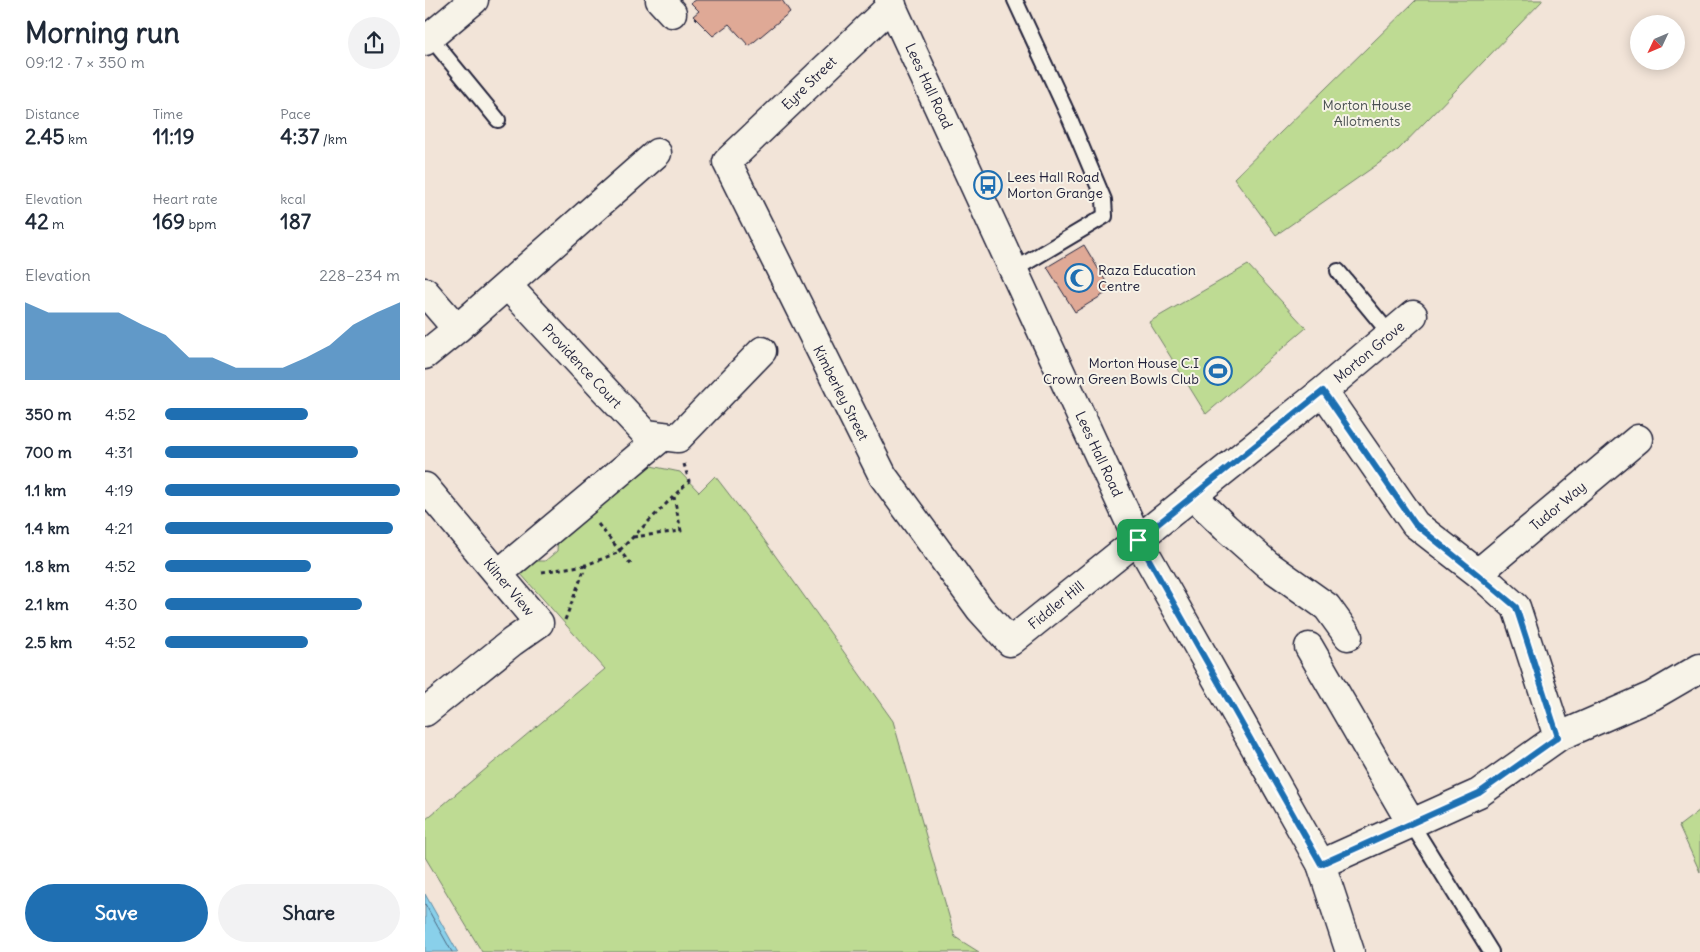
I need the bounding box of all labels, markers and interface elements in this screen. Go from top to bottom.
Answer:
text: Morning run [25,15,180,51]
north arrow [1630,15,1685,70]
map controls [1630,15,1685,70]
button: share [348,17,400,69]
street label: Lees Hall Road [901,40,957,132]
text: 09:12 · 7 × 350 m [25,52,145,72]
street label: Eyre Street [778,52,840,114]
park label: Morton House Allotments [1323,96,1411,130]
text: Distance [25,105,80,123]
text: Time [153,105,183,123]
text: Pace [280,105,311,123]
text: 2.45 [25,123,65,150]
text: 11:19 [153,123,195,150]
text: 4:37 [280,123,319,150]
text: km [65,130,87,148]
text: /km [319,130,347,148]
place label: Lees Hall Road Morton Grange [1007,168,1103,202]
bus stop icon: Lees Hall Road Morton Grange [973,170,1003,200]
text: Elevation [25,190,82,208]
text: Heart rate [153,190,218,208]
text: kcal [280,190,306,208]
text: 42 [25,208,49,235]
text: 169 [153,208,185,235]
text: 187 [280,208,311,235]
text: m [49,215,64,233]
text: bpm [185,215,217,233]
place label: Raza Education Centre [1098,261,1196,295]
mosque icon: Raza Education Centre [1064,263,1094,293]
text: Elevation [25,265,91,285]
text: 228–234 m [319,265,400,285]
street label: Morton Grove [1330,317,1408,387]
street label: Providence Court [538,320,626,412]
street label: Kimberley Street [809,342,873,444]
place label: Morton House C.I Crown Green Bowls Club [1043,354,1199,388]
sports icon: Morton House C.I Crown Green Bowls Club [1203,356,1233,386]
text: 350 m [25,404,72,424]
text: 4:52 [105,404,136,424]
street label: Lees Hall Road [1071,408,1127,500]
text: 700 m [25,442,72,462]
text: 4:31 [105,442,133,462]
street label: Tudor Way [1526,477,1590,535]
text: 1.1 km [25,480,66,500]
text: 4:19 [105,480,133,500]
text: 1.4 km [25,518,70,538]
text: 4:21 [105,518,133,538]
pin [1117,519,1159,561]
icon: arrive [1124,526,1152,554]
street label: Kilner View [480,554,538,620]
text: 1.8 km [25,556,70,576]
text: 4:52 [105,556,136,576]
street label: Fiddler Hill [1024,577,1088,633]
text: 2.1 km [25,594,69,614]
text: 4:30 [105,594,137,614]
text: 2.5 km [25,632,72,652]
text: 4:52 [105,632,136,652]
button: Save [25,884,208,942]
button: Share [218,884,400,942]

